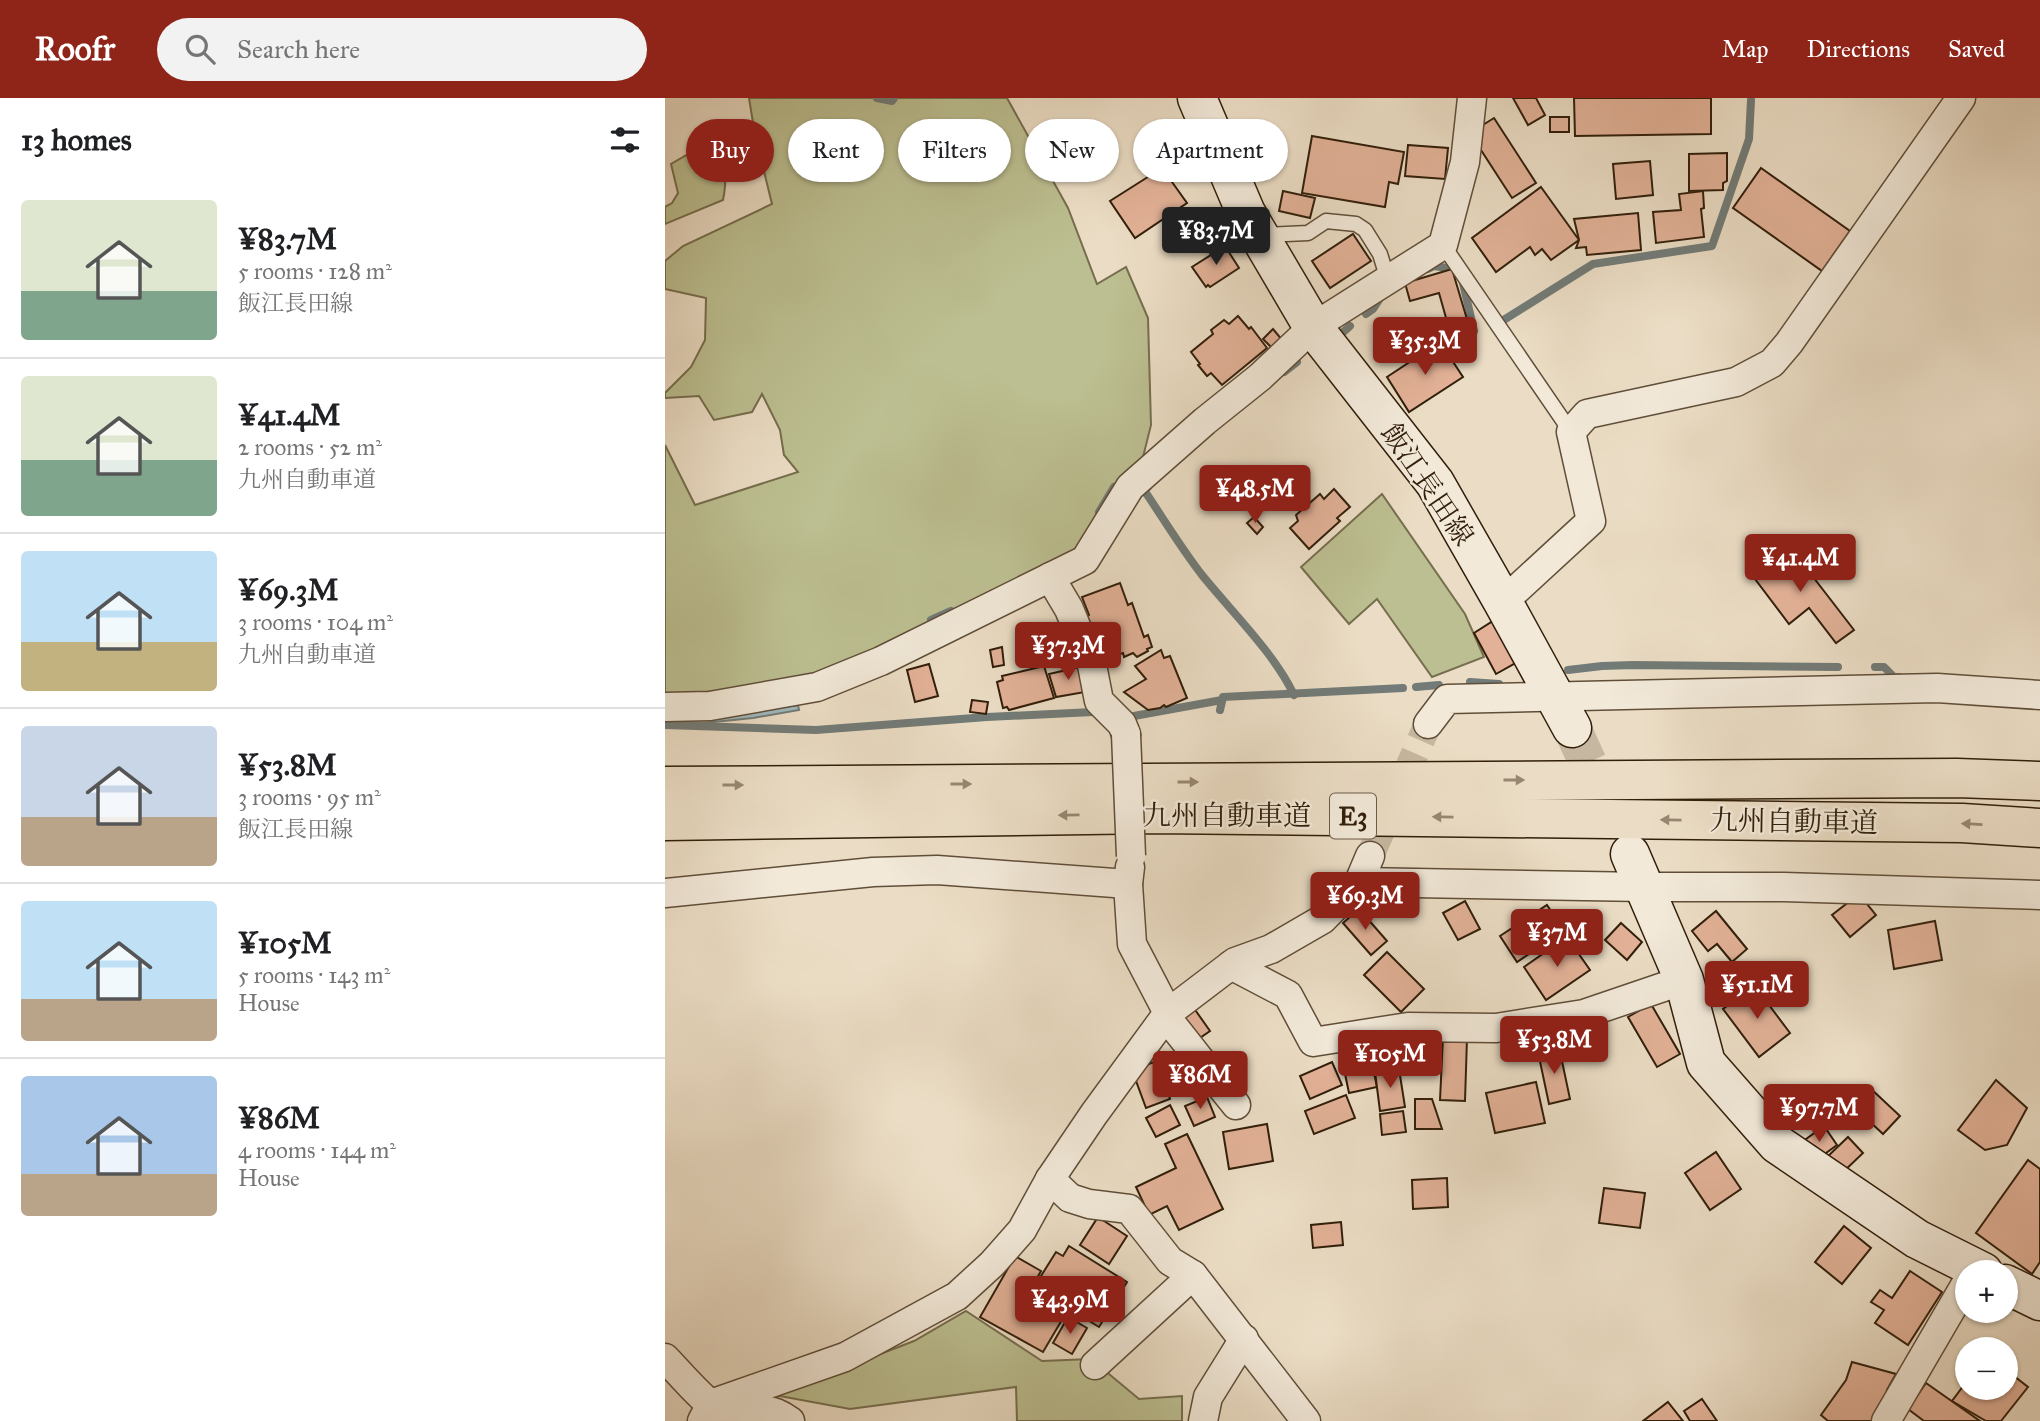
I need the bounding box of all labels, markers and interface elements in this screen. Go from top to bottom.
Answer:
search box [157,18,647,81]
text: Roofr [35,29,115,69]
icon: search [181,30,219,68]
text: Search here [237,33,360,65]
text: Map [1722,34,1769,64]
text: Directions [1807,34,1910,64]
text: Saved [1948,34,2005,64]
chip: Buy [686,119,774,182]
chip: Rent [788,119,884,182]
chip: Filters [898,119,1011,182]
chip: New [1025,119,1119,182]
chip: Apartment [1133,119,1288,182]
icon: filters [606,121,644,159]
text: 13 homes [21,122,132,158]
pin: ¥83.7M [1159,208,1273,267]
text: ¥83.7M [1178,216,1254,244]
text: ¥83.7M [238,221,337,257]
icon: home [77,228,161,312]
text: 5 rooms · 128 m² [238,257,392,285]
text: 飯江長田線 [238,289,353,317]
pin: ¥35.3M [1368,317,1482,377]
text: ¥35.3M [1389,326,1461,354]
text: ¥41.4M [238,397,340,433]
icon: home [77,404,161,488]
street label: 飯江長田線 [1374,416,1481,552]
text: 2 rooms · 52 m² [238,433,382,461]
text: 九州自動車道 [238,465,376,493]
pin: ¥48.5M [1198,466,1312,525]
text: ¥48.5M [1215,474,1295,502]
pin: ¥41.4M [1743,534,1857,594]
text: ¥41.4M [1761,543,1839,571]
text: ¥69.3M [238,572,338,608]
icon: home [77,579,161,663]
text: 3 rooms · 104 m² [238,608,393,636]
pin: ¥37.3M [1011,622,1125,682]
text: ¥37.3M [1031,631,1105,659]
text: 九州自動車道 [238,640,376,668]
text: ¥53.8M [238,747,337,783]
icon: home [77,754,161,838]
one-way arrow [1503,775,1525,786]
one-way arrow [1177,776,1199,788]
one-way arrow [950,778,972,790]
one-way arrow [722,779,744,791]
text: 3 rooms · 95 m² [238,783,381,811]
road number: E3 [1330,794,1376,838]
street label: 九州自動車道 [1143,798,1311,833]
street label: 九州自動車道 [1710,803,1878,840]
one-way arrow [1058,809,1080,821]
one-way arrow [1432,811,1454,823]
one-way arrow [1660,814,1682,825]
text: 飯江長田線 [238,815,353,843]
one-way arrow [1961,818,1983,829]
pin: ¥69.3M [1308,872,1422,932]
text: ¥69.3M [1327,881,1403,909]
pin: ¥37M [1516,910,1598,969]
text: ¥37M [1527,918,1587,946]
text: ¥105M [238,925,332,961]
icon: home [77,929,161,1013]
text: 5 rooms · 143 m² [238,961,390,989]
pin: ¥51.1M [1700,962,1814,1021]
text: ¥51.1M [1721,970,1793,998]
text: House [238,989,300,1017]
pin: ¥53.8M [1497,1016,1611,1076]
text: ¥53.8M [1516,1025,1592,1053]
pin: ¥105M [1341,1030,1439,1090]
text: ¥105M [1354,1039,1426,1067]
pin: ¥86M [1159,1052,1241,1111]
text: ¥86M [1169,1060,1231,1088]
pin: ¥97.7M [1762,1084,1876,1144]
text: ¥97.7M [1780,1093,1858,1121]
text: ¥86M [238,1100,320,1136]
icon: home [77,1104,161,1188]
text: 4 rooms · 144 m² [238,1136,396,1164]
text: House [238,1164,300,1192]
map controls [1955,1260,2018,1400]
button: + [1955,1260,2018,1323]
pin: ¥43.9M [1013,1276,1127,1336]
text: ¥43.9M [1031,1285,1109,1313]
button: − [1955,1337,2018,1400]

